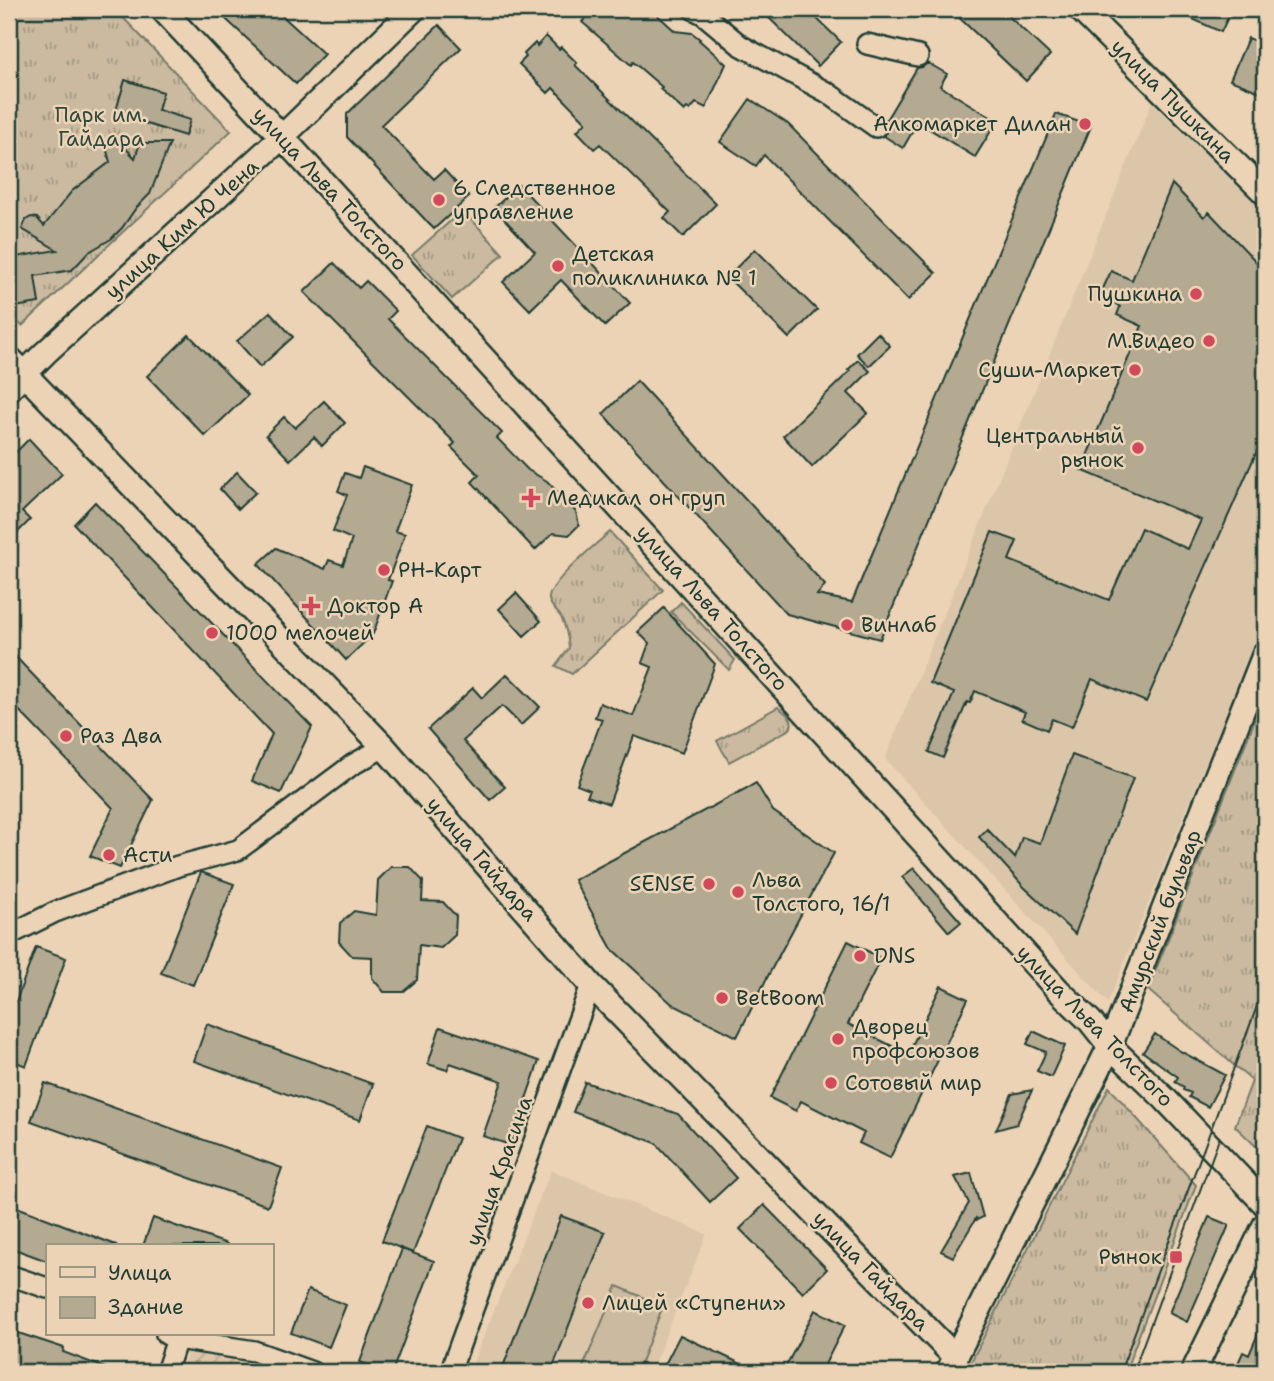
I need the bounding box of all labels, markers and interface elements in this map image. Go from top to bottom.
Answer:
street label: улица Пушкина [1105,33,1241,169]
park label: Парк им. Гайдара [55,101,147,153]
street label: улица Льва Толстого [246,101,414,277]
place label: Алкомаркет Дилан [873,110,1071,138]
marker: Алкомаркет Дилан [1077,116,1093,132]
street label: улица Ким Ю Чена [99,153,265,305]
place label: 6 Следственное управление [453,174,616,226]
marker: 6 Следственное управление [431,192,447,208]
place label: Детская поликлиника № 1 [572,240,757,292]
marker: Детская поликлиника № 1 [550,258,566,274]
place label: Пушкина [1088,280,1182,308]
marker: Пушкина [1188,286,1204,302]
place label: М.Видео [1107,327,1195,355]
marker: М.Видео [1201,333,1217,349]
place label: Суши-Маркет [978,356,1121,384]
marker: Суши-Маркет [1127,362,1143,378]
place label: Центральный рынок [986,422,1124,474]
marker: Центральный рынок [1130,440,1146,456]
place label: Медикал он груп [547,484,725,512]
marker: Медикал он груп [521,488,541,508]
street label: улица Льва Толстого [630,519,794,697]
place label: РН-Карт [398,556,482,584]
marker: РН-Карт [376,562,392,578]
place label: Доктор А [327,592,423,620]
marker: Доктор А [301,596,321,616]
place label: Винлаб [861,611,936,639]
marker: Винлаб [839,617,855,633]
place label: 1000 мелочей [226,619,374,647]
marker: 1000 мелочей [204,625,220,641]
place label: Раз Два [80,722,162,750]
marker: Раз Два [58,728,74,744]
street label: улица Гайдара [420,791,544,927]
street label: Амурский бульвар [1112,825,1208,1017]
place label: Асти [123,841,173,869]
marker: Асти [101,847,117,863]
place label: Льва Толстого, 16/1 [752,866,891,918]
place label: SENSE [630,870,695,898]
marker: SENSE [701,876,717,892]
marker: Льва Толстого, 16/1 [730,884,746,900]
street label: улица Льва Толстого [1010,939,1180,1113]
place label: DNS [874,942,915,970]
marker: DNS [852,948,868,964]
place label: BetBoom [736,984,824,1012]
marker: BetBoom [714,990,730,1006]
place label: Дворец профсоюзов [852,1013,980,1065]
marker: Дворец профсоюзов [830,1031,846,1047]
place label: Сотовый мир [845,1069,982,1097]
marker: Сотовый мир [823,1075,839,1091]
street label: улица Красина [459,1092,539,1250]
street label: улица Гайдара [807,1205,935,1337]
place label: Рынок [1099,1243,1162,1271]
legend [46,1244,273,1336]
marker: Рынок [1168,1249,1184,1265]
text: Улица [108,1259,171,1287]
place label: Лицей «Ступени» [602,1289,786,1317]
text: Здание [108,1293,184,1321]
marker: Лицей «Ступени» [580,1295,596,1311]

